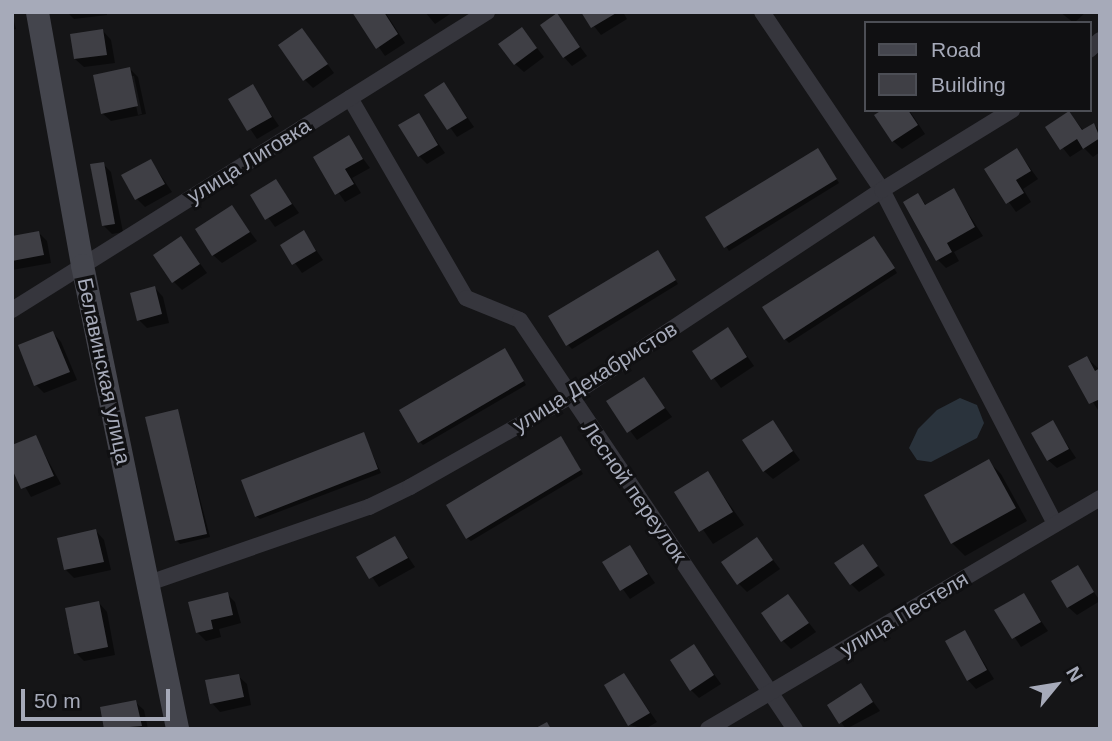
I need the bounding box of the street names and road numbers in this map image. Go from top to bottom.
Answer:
street label: улица Лиговка [183,113,315,209]
street label: Белавинская улица [72,275,136,467]
street label: улица Декабристов [508,316,682,438]
street label: Лесной переулок [576,417,692,567]
street label: улица Пестеля [835,566,973,662]

